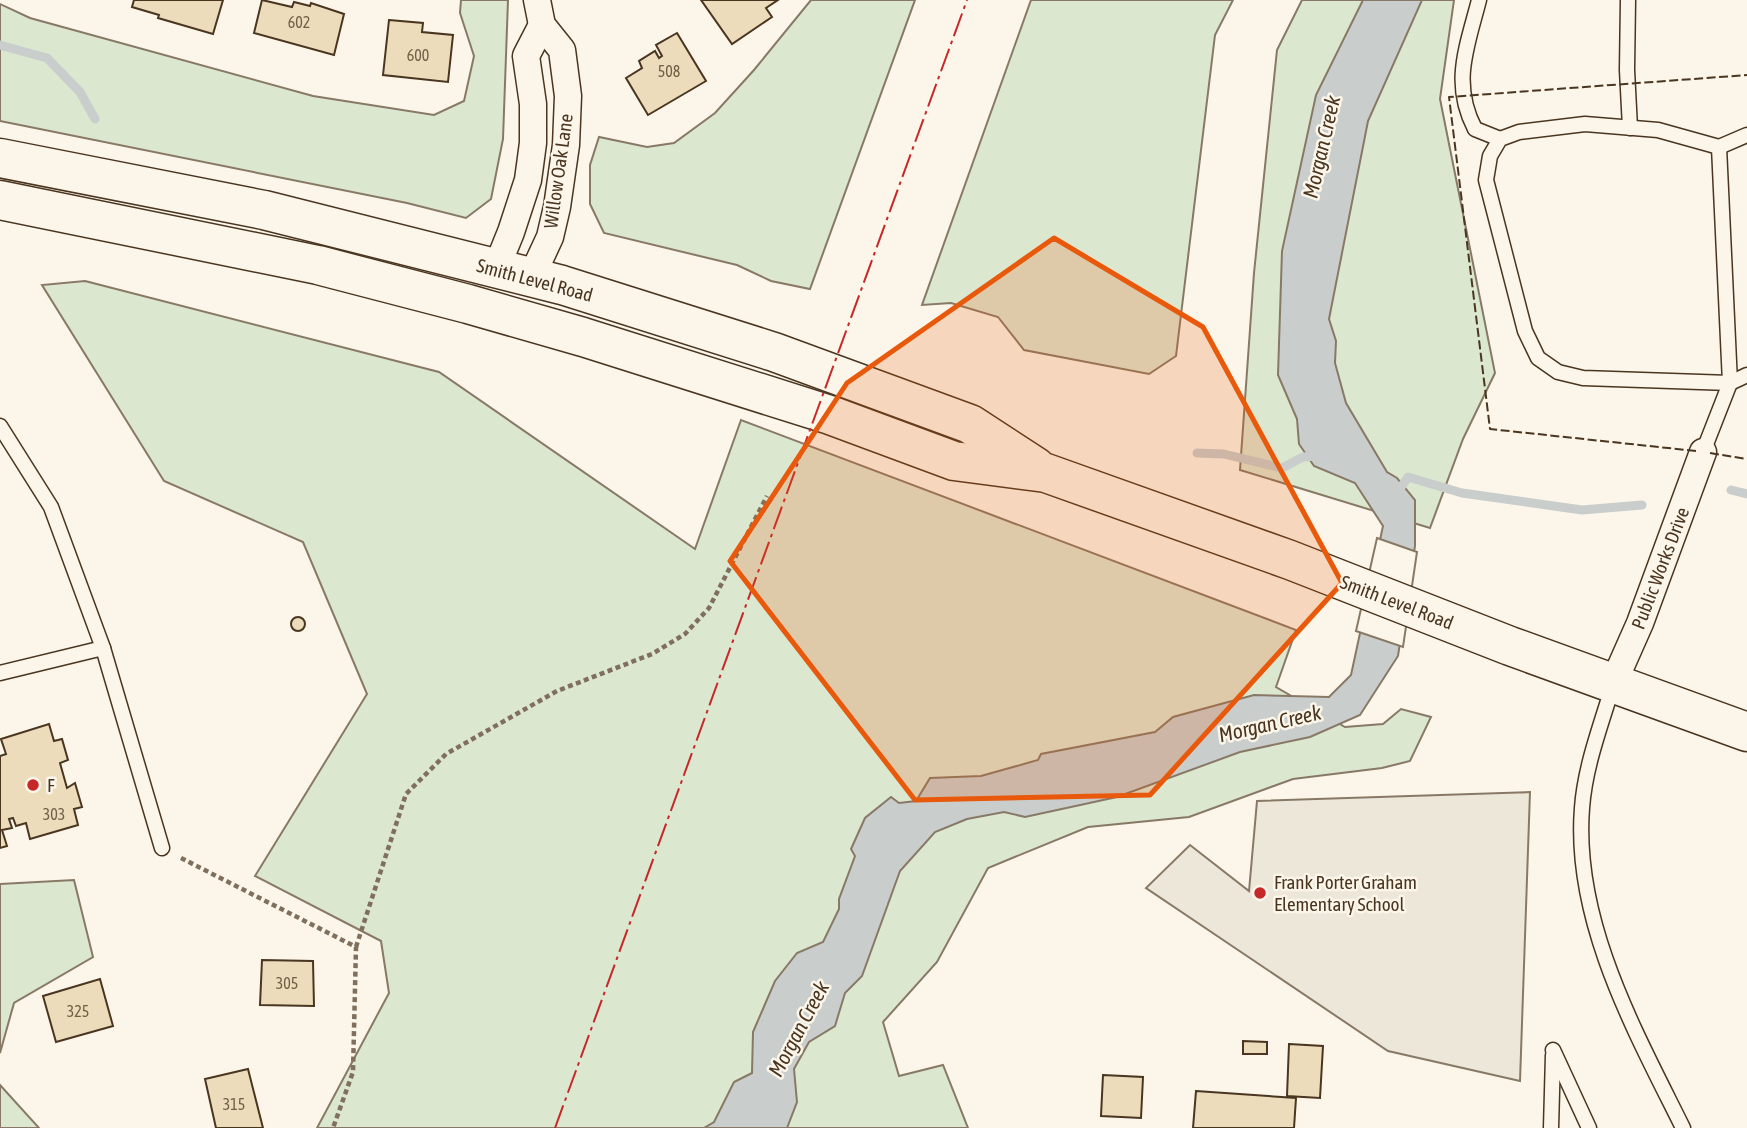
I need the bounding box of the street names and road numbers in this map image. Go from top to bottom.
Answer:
street label: Willow Oak Lane [539,112,577,230]
street label: Smith Level Road [475,254,595,306]
street label: Public Works Drive [1627,504,1693,632]
street label: Smith Level Road [1337,570,1457,634]

